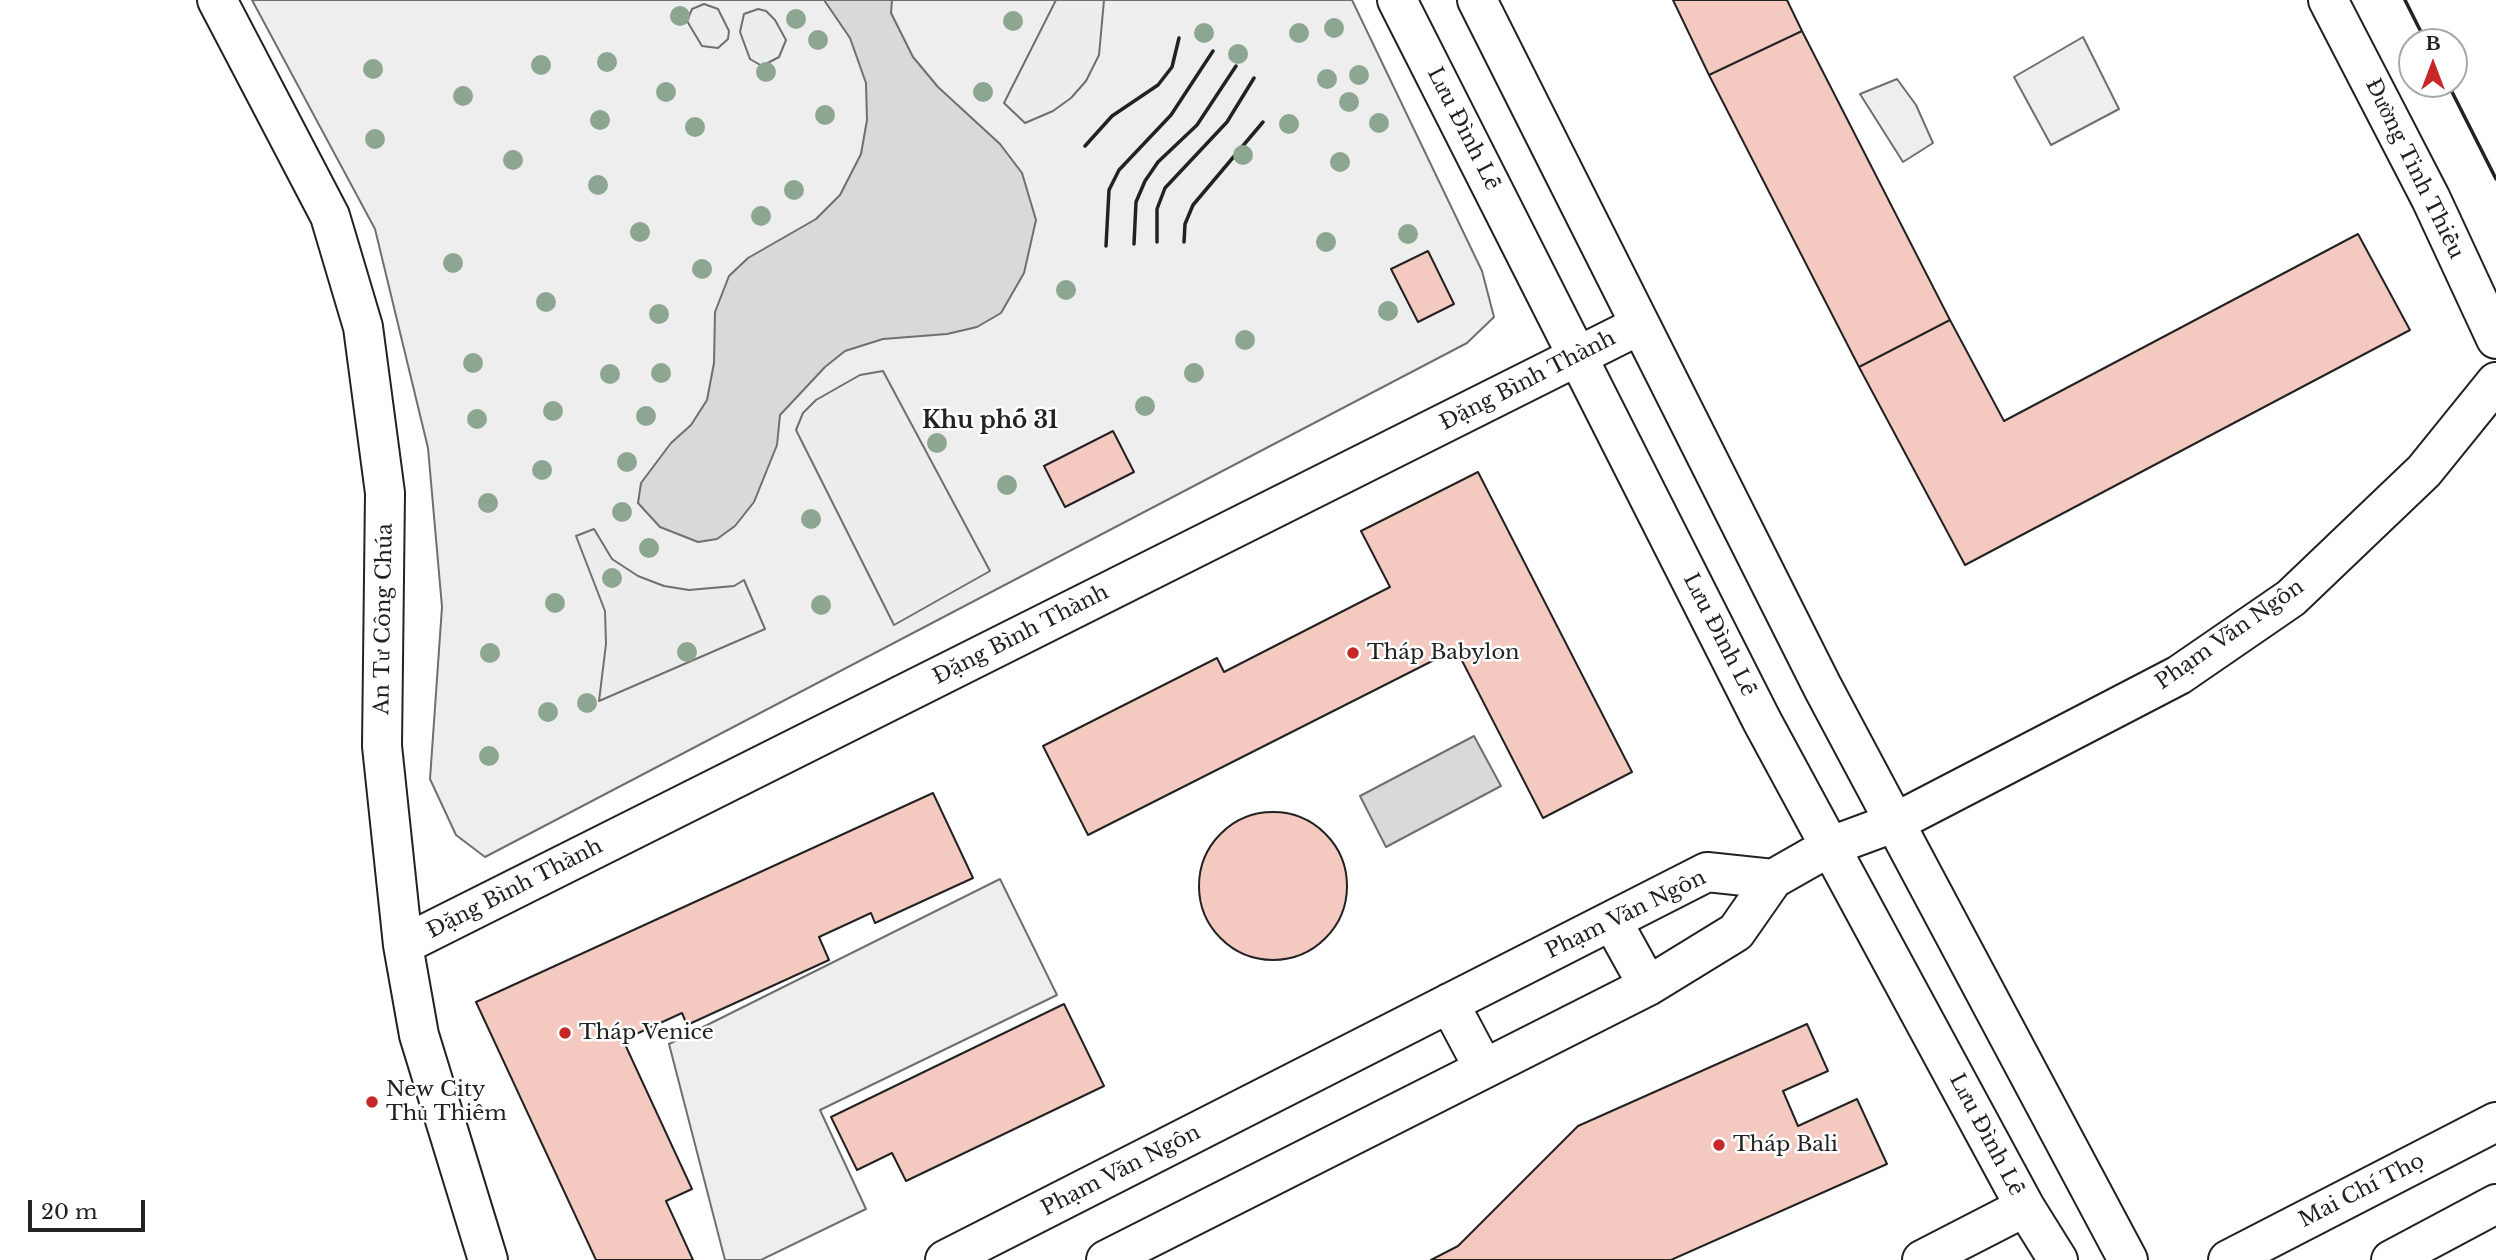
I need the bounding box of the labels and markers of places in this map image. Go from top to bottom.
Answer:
place label: Tháp Babylon [1367,640,1520,666]
marker: Tháp Babylon [1345,645,1361,661]
place label: Tháp Venice [579,1020,714,1046]
marker: Tháp Venice [557,1025,573,1041]
place label: New City Thủ Thiêm [386,1077,507,1127]
marker: New City Thủ Thiêm [364,1094,380,1110]
place label: Tháp Bali [1733,1132,1838,1158]
marker: Tháp Bali [1711,1137,1727,1153]

